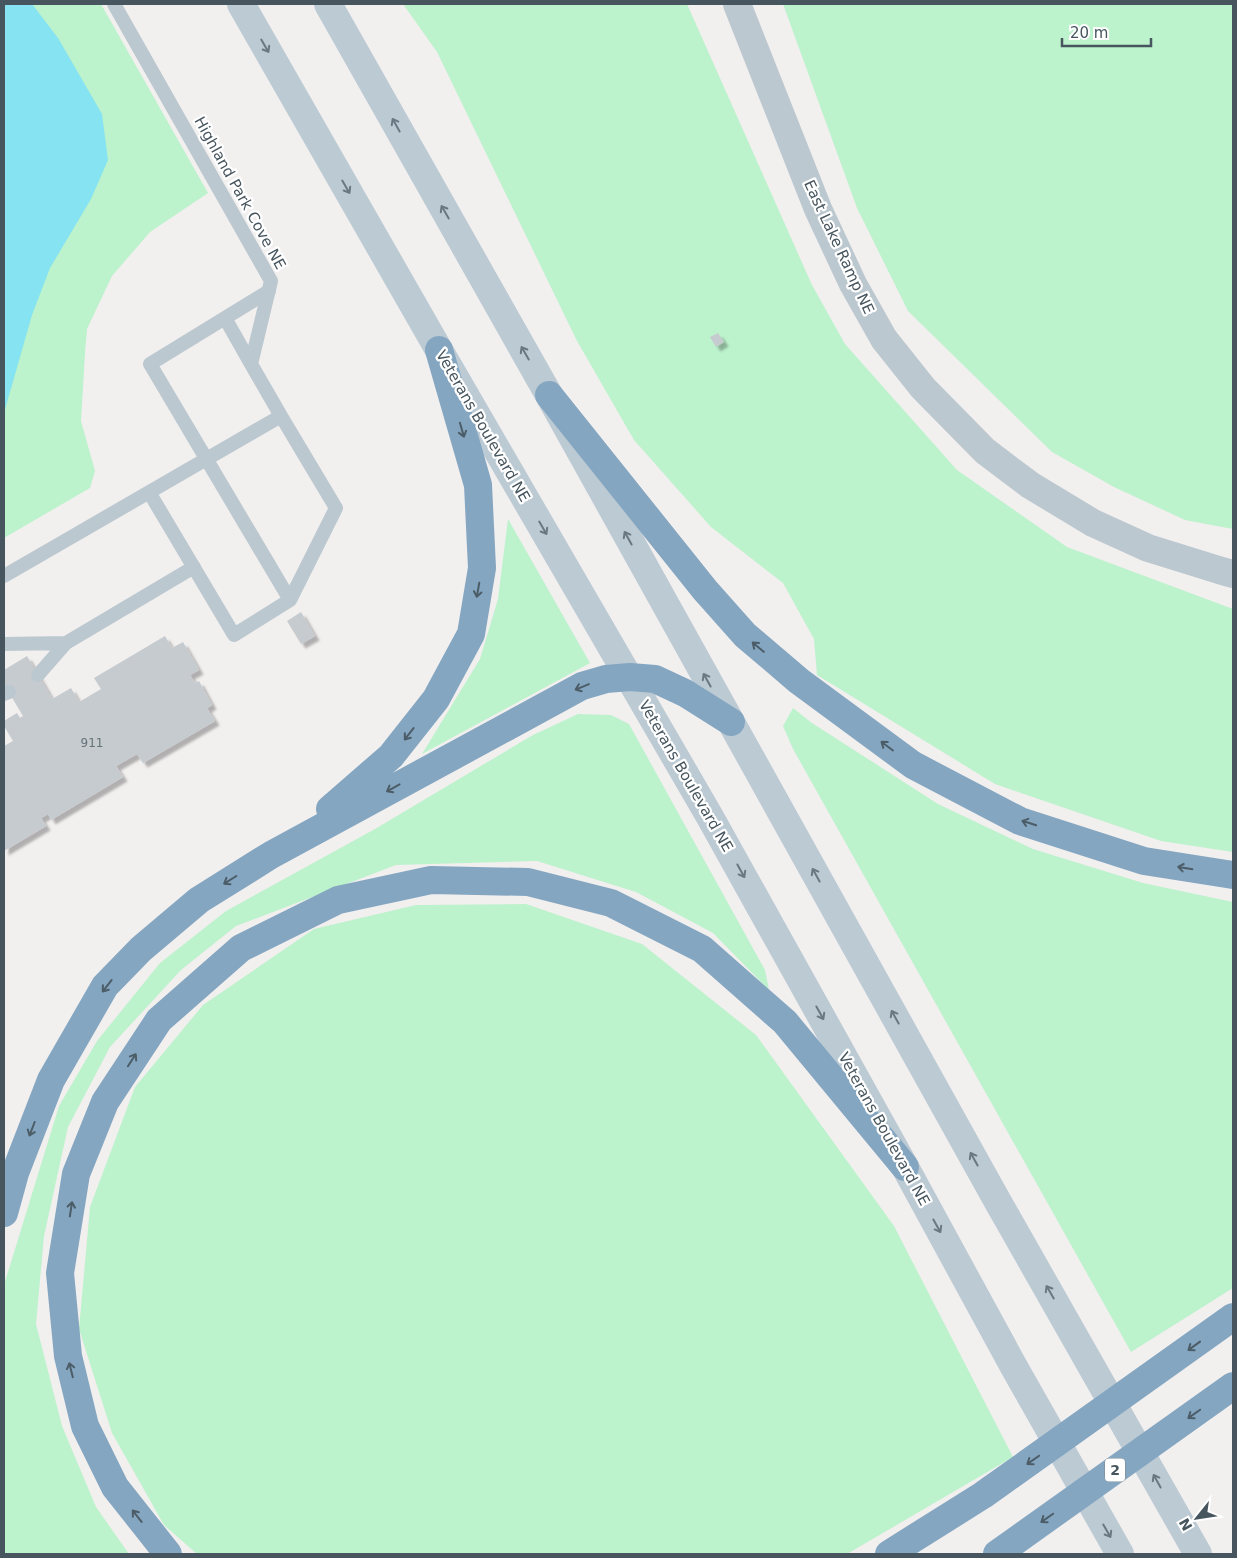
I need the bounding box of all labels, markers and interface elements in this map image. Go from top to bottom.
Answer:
scale bar [1062,15,1151,47]
text: 20 m [1070,24,1108,42]
one-way arrow [261,38,271,53]
street label: Highland Park Cove NE [190,113,290,273]
one-way arrow [391,118,401,133]
street label: East Lake Ramp NE [800,177,878,317]
one-way arrow [341,180,351,195]
one-way arrow [439,205,449,219]
one-way arrow [520,345,530,360]
street label: Veterans Boulevard NE [432,347,534,505]
one-way arrow [457,422,467,438]
one-way arrow [538,520,548,535]
one-way arrow [623,530,633,545]
one-way arrow [473,582,483,598]
one-way arrow [752,641,765,652]
one-way arrow [702,672,712,687]
one-way arrow [575,682,590,692]
street label: Veterans Boulevard NE [635,697,737,855]
one-way arrow [403,727,414,740]
house number: 911 [81,736,103,750]
one-way arrow [880,741,894,751]
one-way arrow [386,784,401,794]
one-way arrow [1021,818,1037,828]
one-way arrow [1177,862,1193,872]
one-way arrow [736,864,746,878]
one-way arrow [811,868,820,883]
one-way arrow [223,876,237,886]
one-way arrow [102,979,113,992]
one-way arrow [815,1006,825,1020]
one-way arrow [890,1010,899,1025]
street label: Veterans Boulevard NE [834,1049,934,1209]
one-way arrow [128,1054,138,1068]
one-way arrow [27,1121,36,1136]
one-way arrow [969,1152,979,1167]
one-way arrow [66,1201,76,1217]
one-way arrow [932,1218,942,1233]
one-way arrow [1045,1285,1055,1300]
one-way arrow [1188,1340,1201,1351]
one-way arrow [66,1362,76,1378]
one-way arrow [1187,1409,1201,1419]
one-way arrow [1026,1455,1040,1465]
road number: 2 [1105,1458,1125,1482]
one-way arrow [1151,1475,1161,1489]
north arrow [1172,1493,1222,1543]
one-way arrow [132,1510,143,1523]
one-way arrow [1040,1513,1054,1523]
text: N [1176,1515,1196,1534]
one-way arrow [1103,1524,1113,1538]

